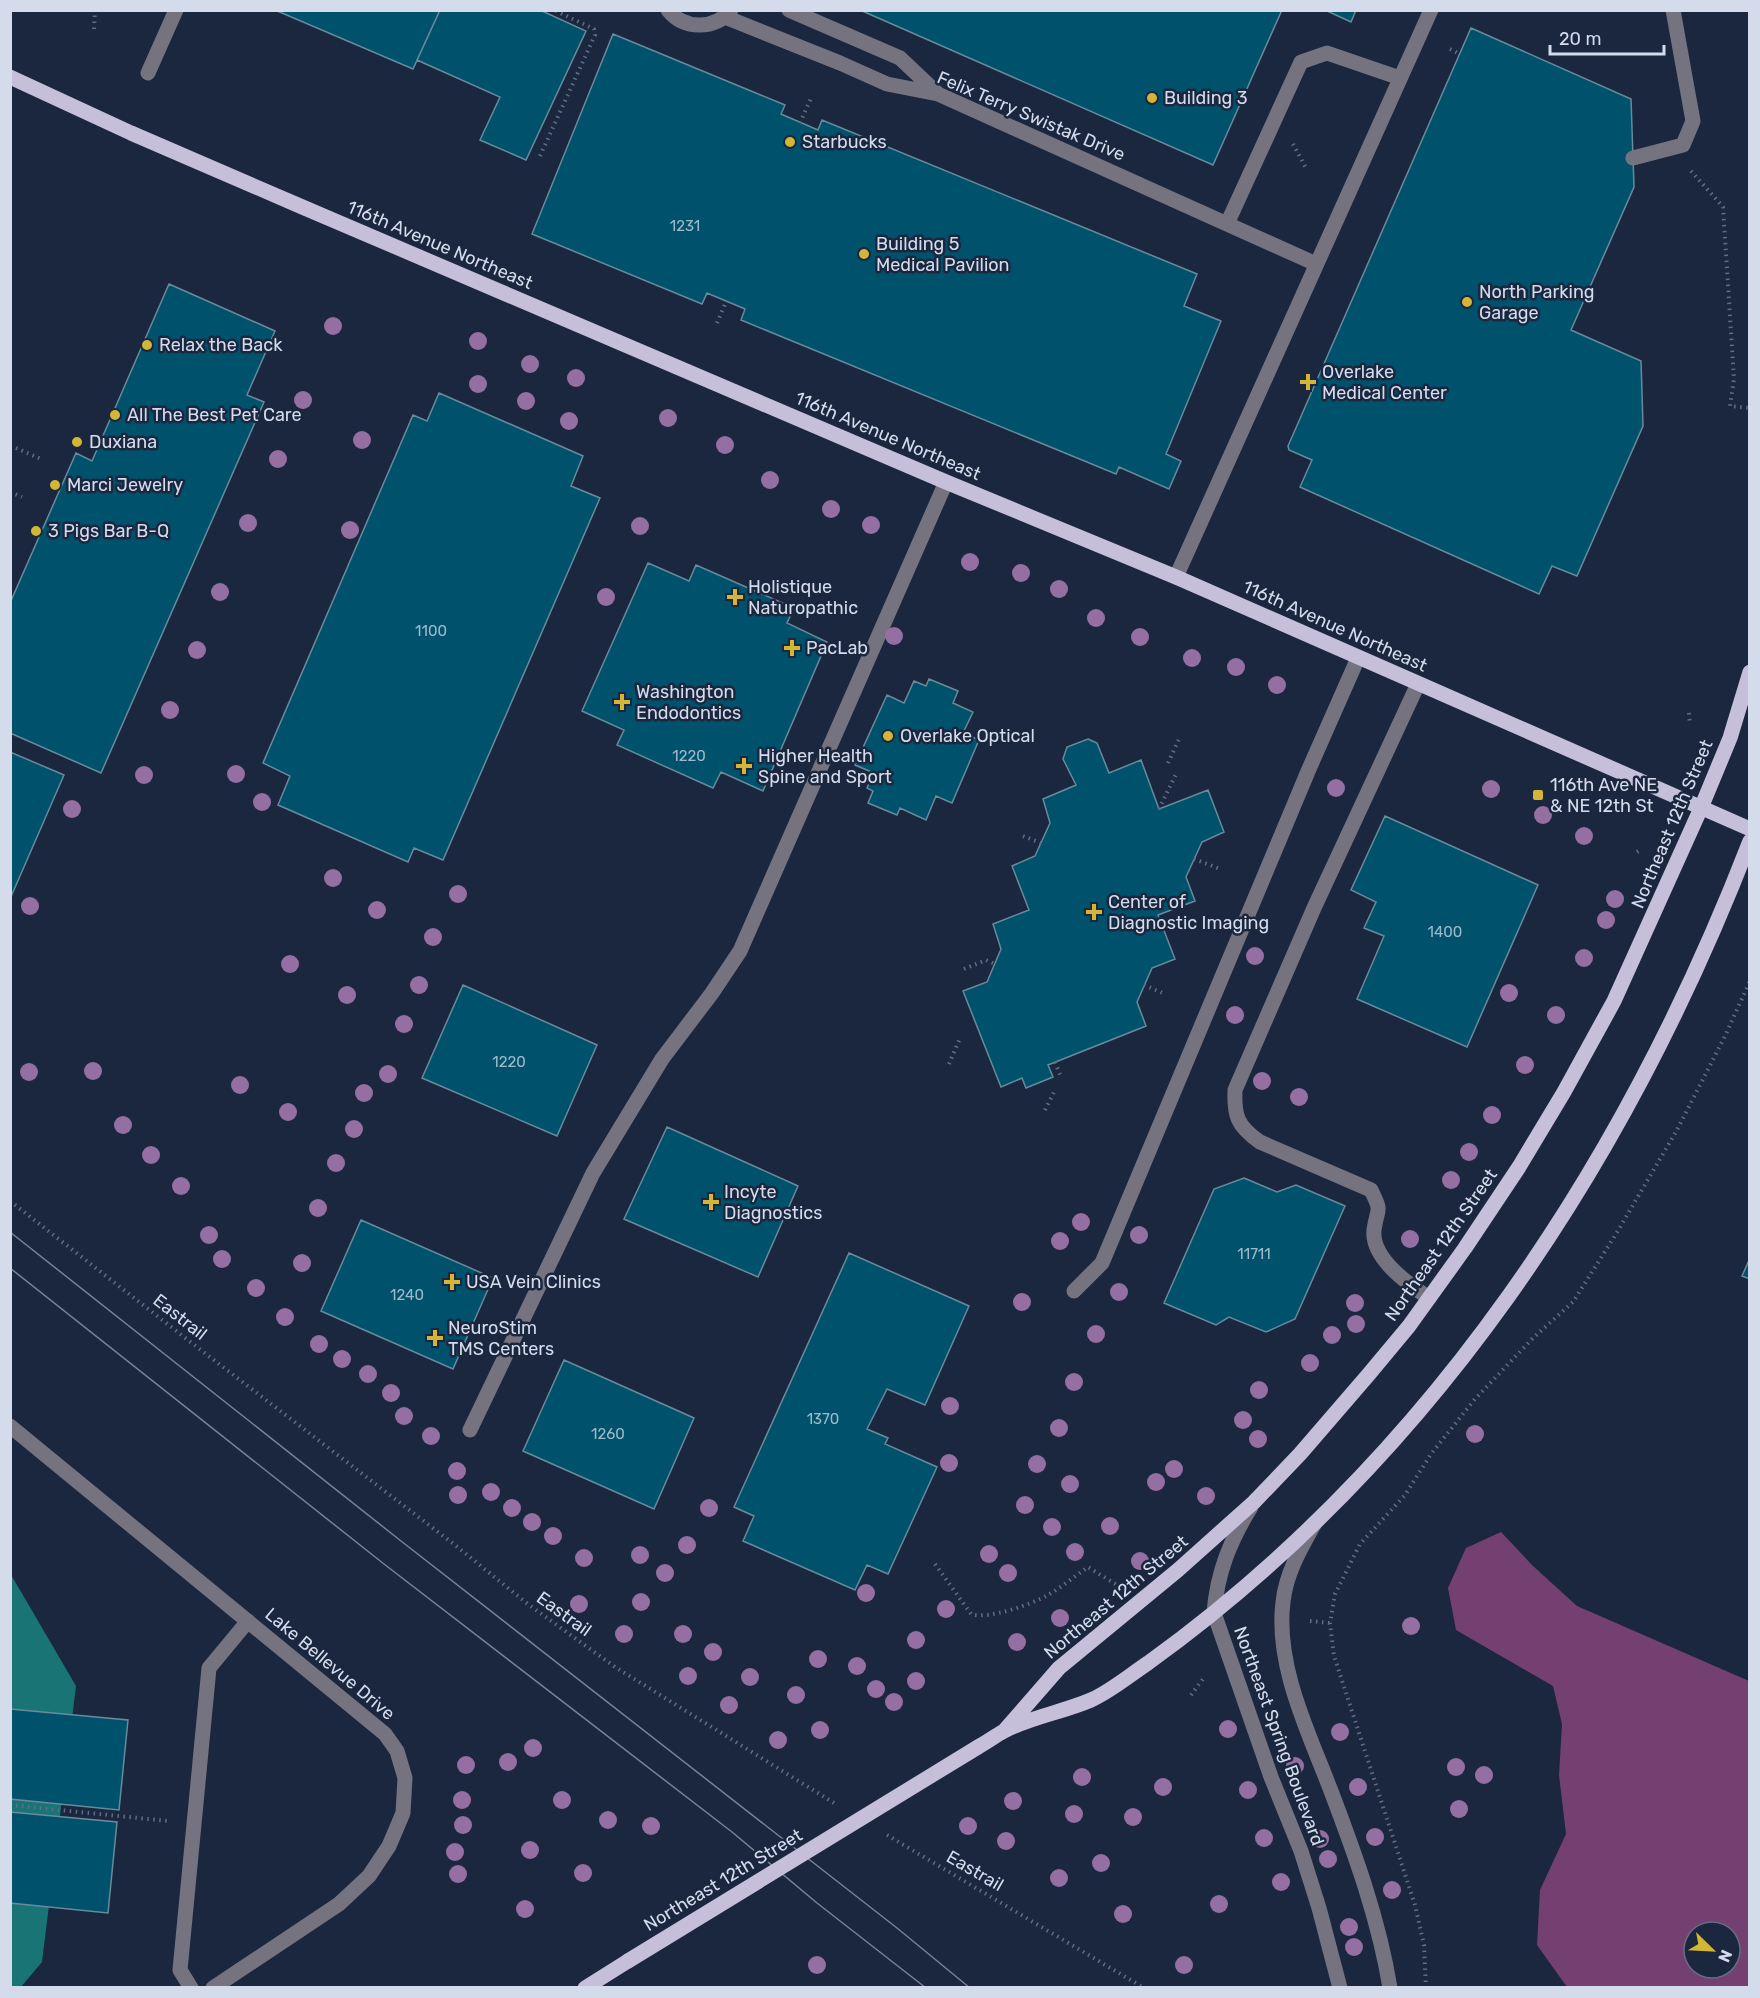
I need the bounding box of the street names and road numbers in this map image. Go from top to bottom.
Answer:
street label: Felix Terry Swistak Drive [934,66,1128,166]
street label: 116th Avenue Northeast [344,196,536,294]
street label: 116th Avenue Northeast [792,387,984,485]
street label: 116th Avenue Northeast [1239,575,1431,677]
street label: Northeast 12th Street [1627,736,1717,912]
street label: Northeast 12th Street [1380,1165,1502,1325]
street label: Eastrail [149,1289,211,1345]
street label: Northeast 12th Street [1040,1530,1192,1664]
street label: Eastrail [532,1587,596,1641]
street label: Lake Bellevue Drive [261,1603,399,1725]
street label: Northeast Spring Boulevard [1229,1623,1329,1849]
street label: Northeast 12th Street [640,1824,806,1936]
street label: Eastrail [942,1846,1008,1896]

